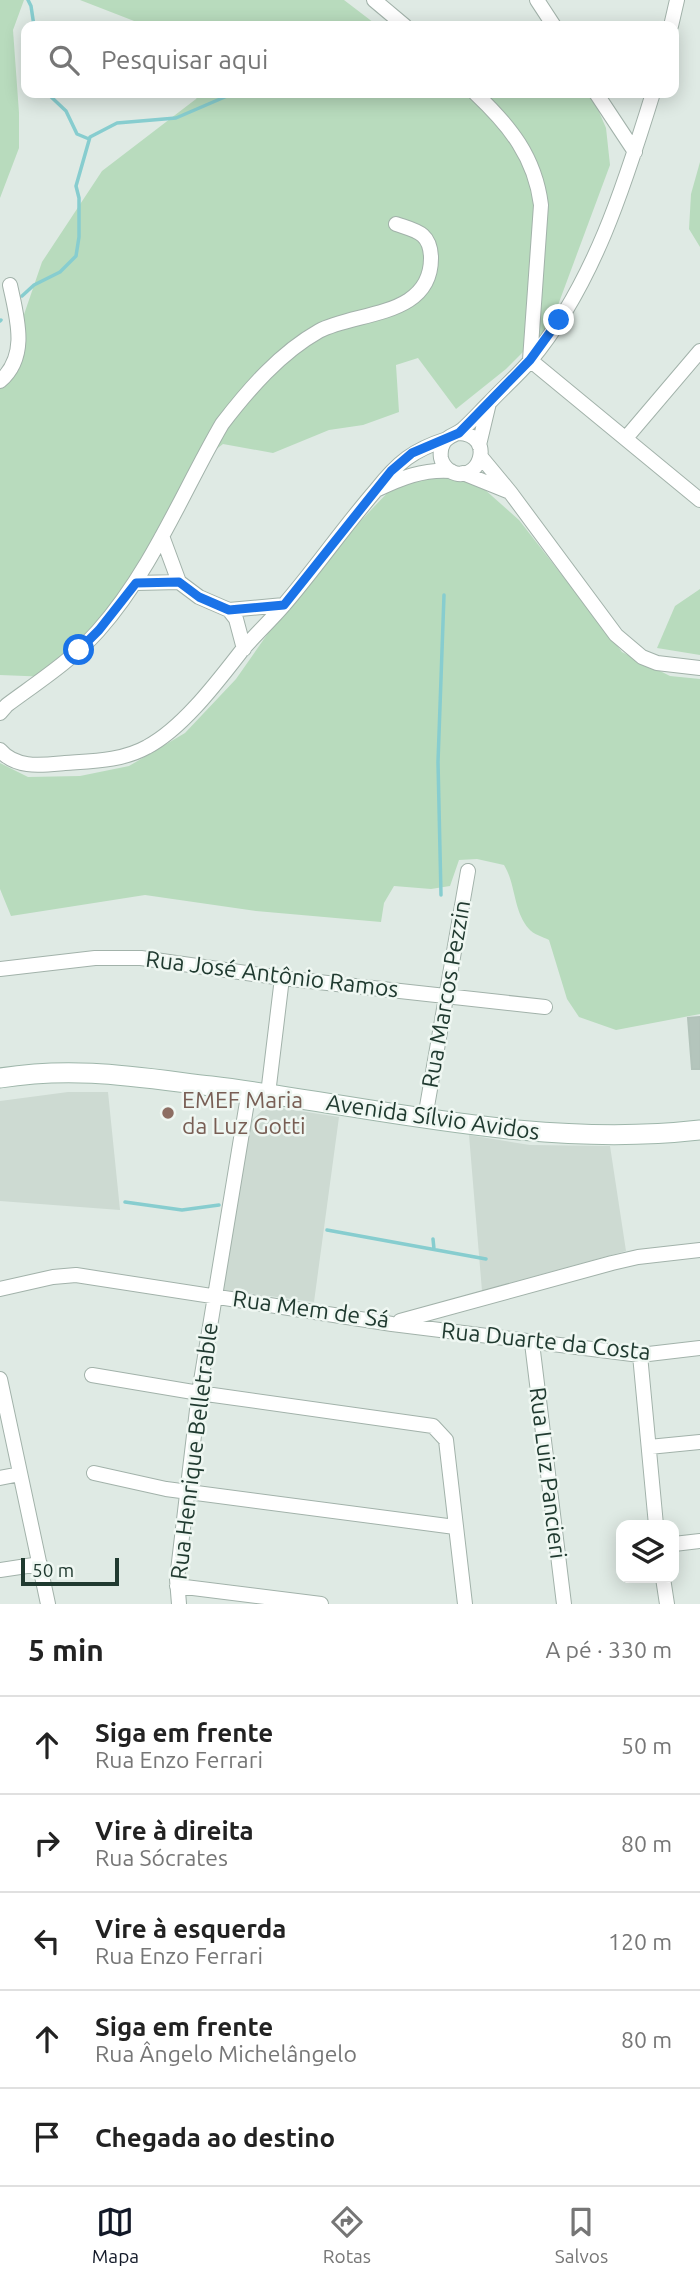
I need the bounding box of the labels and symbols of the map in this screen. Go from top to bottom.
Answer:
route end [543,304,574,335]
route start [63,634,94,665]
street label: Rua Marcos Pezzin [417,898,474,1090]
street label: Rua José Antônio Ramos [144,946,400,1001]
place label: EMEF Maria da Luz Gotti [182,1087,306,1138]
street label: Avenida Sílvio Avidos [325,1089,541,1144]
marker: EMEF Maria da Luz Gotti [160,1105,176,1121]
street label: Rua Mem de Sá [231,1285,391,1332]
street label: Rua Duarte da Costa [440,1317,652,1364]
street label: Rua Henrique Belletrable [165,1321,222,1581]
street label: Rua Luiz Pancieri [526,1386,571,1560]
scale bar [21,1555,119,1587]

